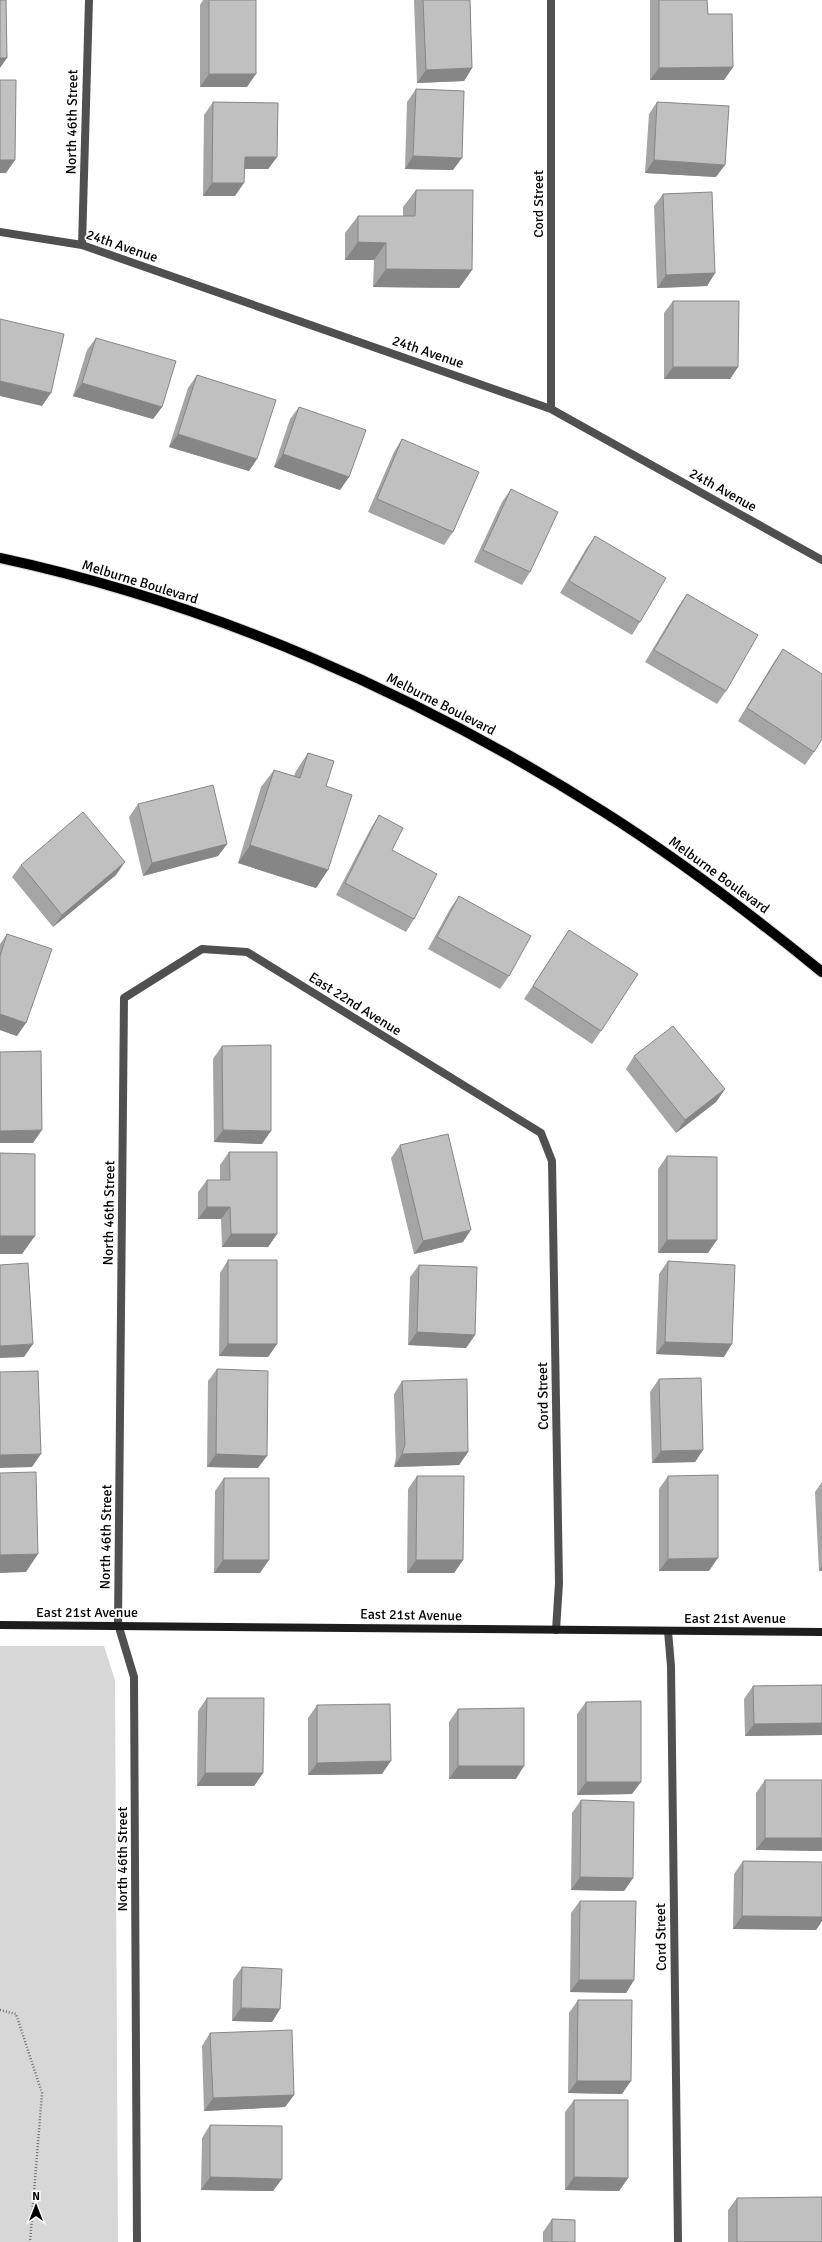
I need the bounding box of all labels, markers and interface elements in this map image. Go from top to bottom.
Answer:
street label: North 46th Street [63,69,81,175]
street label: Cord Street [530,170,547,238]
street label: 24th Avenue [84,226,160,266]
street label: 24th Avenue [390,332,466,372]
street label: 24th Avenue [686,465,760,515]
street label: Melburne Boulevard [80,556,200,608]
street label: Melburne Boulevard [383,669,499,739]
street label: Melburne Boulevard [665,833,773,917]
street label: East 22nd Avenue [306,969,404,1039]
street label: North 46th Street [100,1160,118,1266]
street label: Cord Street [534,1362,552,1430]
street label: North 46th Street [97,1484,115,1590]
street label: East 21st Avenue [36,1604,138,1621]
street label: East 21st Avenue [360,1606,462,1624]
street label: East 21st Avenue [684,1610,786,1627]
street label: North 46th Street [114,1806,131,1912]
street label: Cord Street [652,1903,670,1971]
north arrow [16,2186,56,2226]
text: N [32,2190,40,2203]

